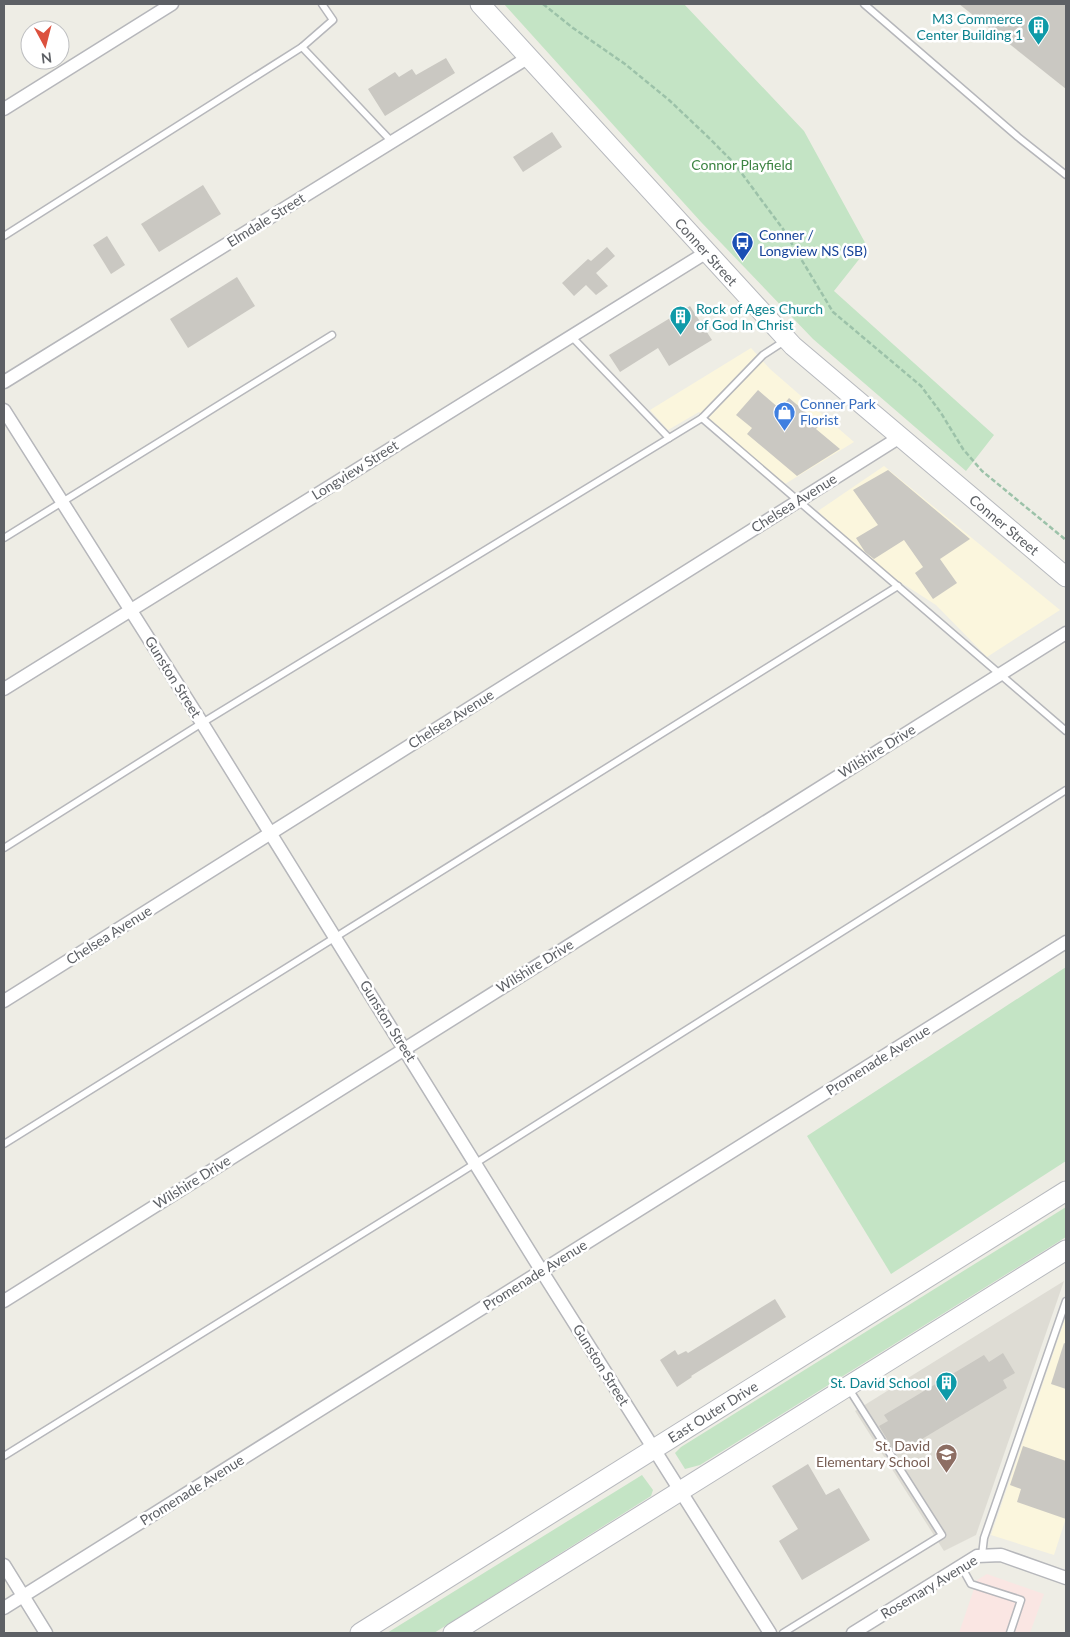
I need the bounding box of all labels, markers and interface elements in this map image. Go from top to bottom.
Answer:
place label: M3 Commerce Center Building 1 [917,10,1023,43]
building icon: M3 Commerce Center Building 1 [1027,15,1051,46]
north arrow [20,20,70,70]
text: N [40,49,53,67]
park label: Connor Playfield [691,156,793,173]
street label: Elmdale Street [224,189,308,250]
street label: Conner Street [671,214,741,289]
place label: Conner / Longview NS (SB) [759,226,867,259]
bus stop icon: Conner / Longview NS (SB) [731,231,755,262]
place label: Rock of Ages Church of God In Christ [696,300,823,333]
building icon: Rock of Ages Church of God In Christ [668,305,692,336]
place label: Conner Park Florist [800,395,877,428]
shop icon: Conner Park Florist [772,400,796,431]
street label: Longview Street [308,436,401,503]
street label: Chelsea Avenue [748,469,840,536]
street label: Conner Street [966,491,1043,559]
street label: Gunston Street [142,633,205,721]
street label: Chelsea Avenue [405,685,497,752]
street label: Wilshire Drive [835,720,918,781]
street label: Chelsea Avenue [63,901,155,968]
street label: Wilshire Drive [493,935,576,996]
street label: Gunston Street [357,977,420,1065]
street label: Promenade Avenue [823,1021,933,1098]
street label: Wilshire Drive [150,1151,233,1212]
street label: Promenade Avenue [480,1236,590,1313]
street label: Gunston Street [570,1321,633,1409]
building icon: St. David School [934,1371,958,1402]
place label: St. David School [830,1374,930,1391]
street label: East Outer Drive [665,1377,761,1446]
place label: St. David Elementary School [816,1437,930,1470]
school or university icon: St. David Elementary School [934,1442,958,1473]
street label: Promenade Avenue [137,1451,247,1528]
street label: Rosemary Avenue [877,1551,980,1622]

